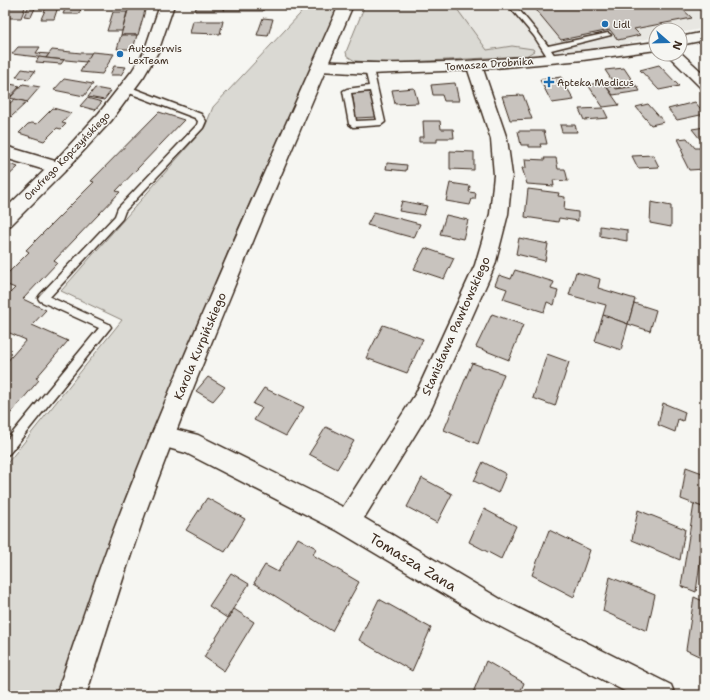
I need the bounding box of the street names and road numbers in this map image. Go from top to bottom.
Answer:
street label: Tomasza Drobnika [444,54,535,74]
street label: Onufrego Kopczyńskiego [21,109,113,203]
street label: Stanisława Pawłowskiego [418,254,494,398]
street label: Karola Kurpińskiego [170,290,230,402]
street label: Tomasza Zana [366,529,460,595]

